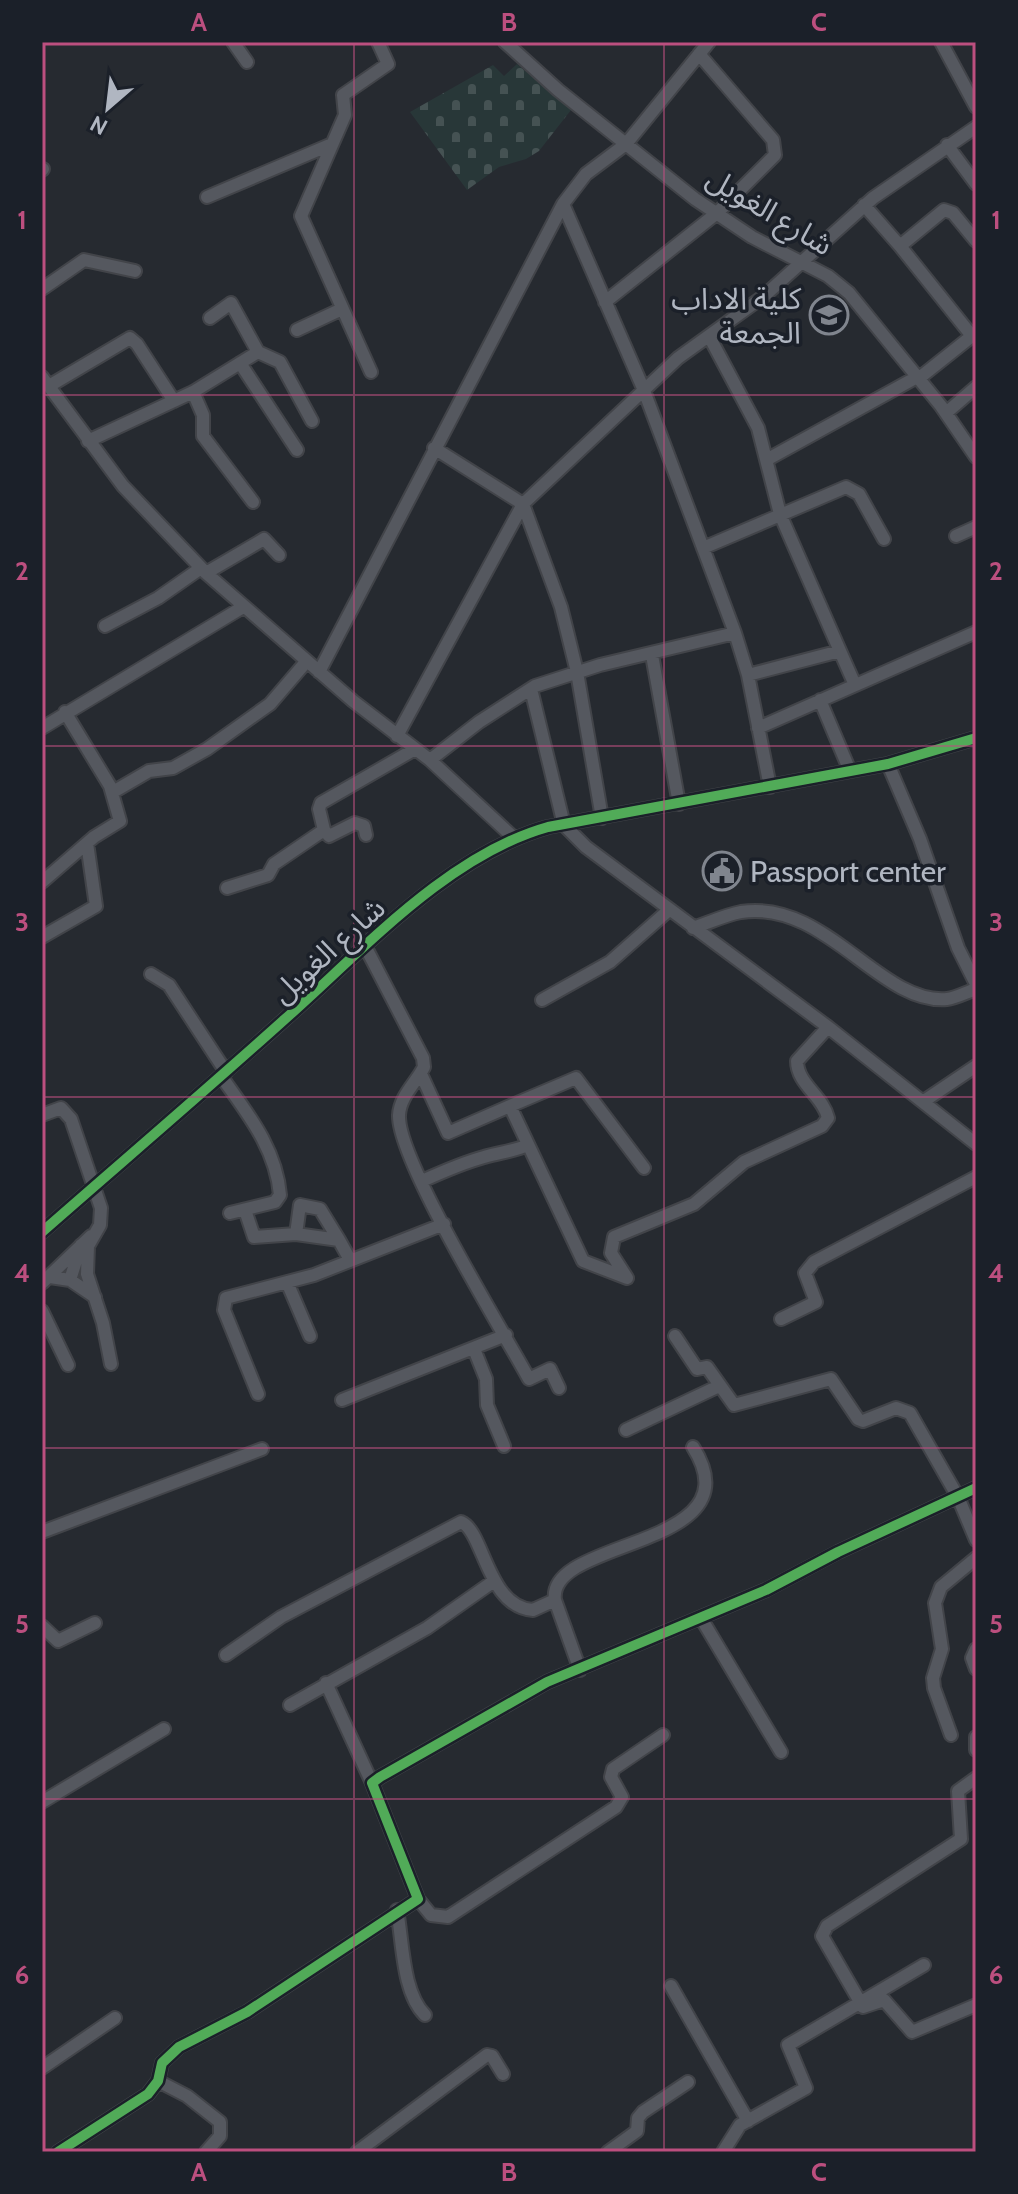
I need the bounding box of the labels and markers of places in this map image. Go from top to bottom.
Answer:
place label: كلية اﻻداب الجمعة [671,280,802,351]
school or university icon: كلية اﻻداب الجمعة [808,294,850,336]
public building icon: Passport center [701,850,743,892]
place label: Passport center [750,853,946,890]

